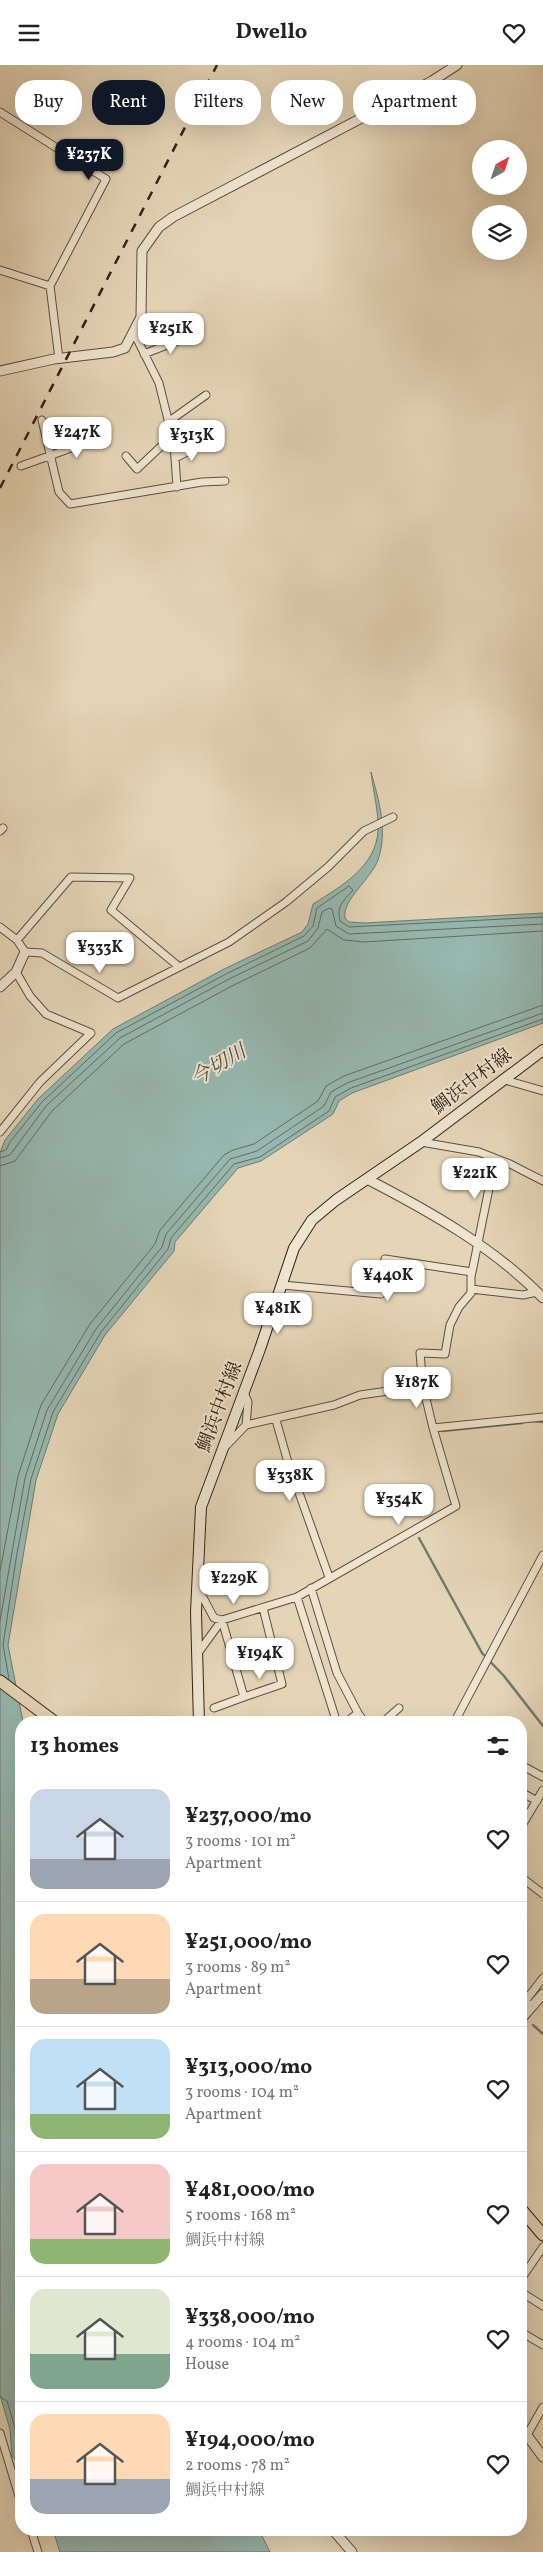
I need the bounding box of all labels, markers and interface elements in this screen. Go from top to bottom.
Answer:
text: Dwello [236,17,307,48]
icon: menu [15,19,43,47]
icon: heart [500,19,528,47]
chip: Buy [15,80,82,125]
chip: Rent [92,80,165,125]
chip: Filters [175,80,261,125]
chip: New [271,80,343,125]
chip: Apartment [353,80,476,125]
pin: ¥237K [54,139,124,181]
north arrow [472,140,528,195]
map controls [472,140,527,260]
text: ¥237K [66,144,112,166]
button: layers [472,205,527,260]
pin: ¥251K [136,313,206,355]
text: ¥251K [149,318,193,340]
pin: ¥247K [42,417,112,459]
pin: ¥313K [157,419,227,462]
text: ¥247K [54,422,100,444]
text: ¥313K [170,425,214,447]
pin: ¥333K [65,931,135,974]
text: ¥333K [77,937,123,959]
water label: 今切川 [186,1038,254,1093]
street label: 鯛浜中村線 [426,1043,518,1121]
pin: ¥221K [440,1157,510,1200]
text: ¥221K [453,1163,497,1185]
pin: ¥440K [353,1259,423,1302]
text: ¥440K [363,1265,413,1287]
pin: ¥481K [243,1293,313,1335]
text: ¥481K [255,1298,301,1320]
street label: 鯛浜中村線 [191,1358,249,1456]
pin: ¥187K [382,1367,452,1409]
text: ¥187K [395,1372,439,1394]
pin: ¥338K [255,1459,325,1502]
text: ¥338K [267,1465,313,1487]
pin: ¥354K [364,1483,434,1526]
text: ¥354K [375,1489,423,1511]
pin: ¥229K [199,1563,269,1605]
text: ¥229K [210,1568,258,1590]
pin: ¥194K [225,1637,295,1680]
text: ¥194K [237,1643,283,1665]
text: 13 homes [30,1732,119,1761]
icon: filters [484,1732,512,1760]
text: ¥237,000/mo [185,1802,312,1831]
icon: home [70,1809,130,1869]
icon: heart [484,1825,512,1853]
text: 3 rooms · 101 m² [185,1831,296,1853]
text: Apartment [185,1853,262,1875]
text: ¥251,000/mo [185,1928,312,1957]
icon: home [70,1934,130,1994]
icon: heart [484,1950,512,1978]
text: 3 rooms · 89 m² [185,1957,290,1979]
text: Apartment [185,1979,262,2001]
text: ¥313,000/mo [185,2053,312,2082]
icon: home [70,2059,130,2119]
icon: heart [484,2075,512,2103]
text: 3 rooms · 104 m² [185,2082,299,2104]
text: Apartment [185,2104,262,2126]
text: ¥481,000/mo [185,2176,315,2205]
icon: home [70,2184,130,2244]
icon: heart [484,2200,512,2228]
text: 5 rooms · 168 m² [185,2205,296,2227]
text: 鯛浜中村線 [185,2230,265,2252]
text: ¥338,000/mo [185,2303,315,2332]
icon: home [70,2309,130,2369]
icon: heart [484,2325,512,2353]
text: 4 rooms · 104 m² [185,2332,300,2354]
text: House [185,2354,229,2376]
text: ¥194,000/mo [185,2426,315,2455]
icon: home [70,2434,130,2494]
icon: heart [484,2450,512,2478]
text: 2 rooms · 78 m² [185,2455,290,2477]
text: 鯛浜中村線 [185,2480,265,2502]

